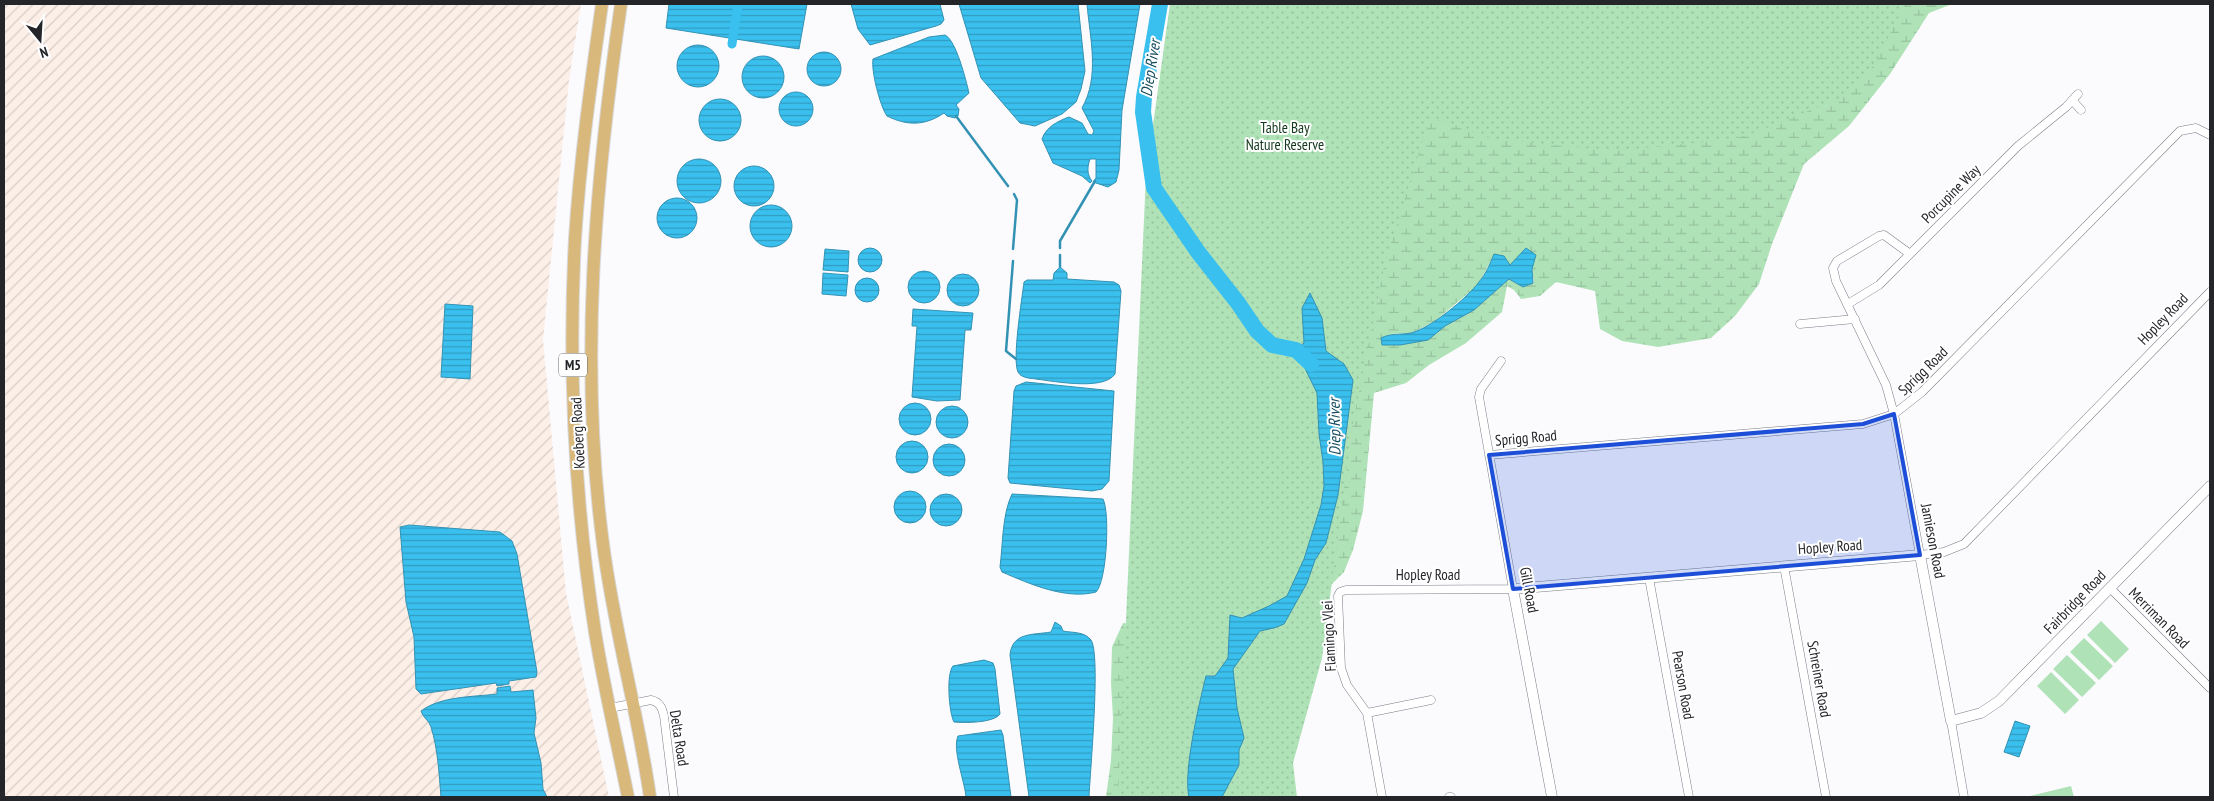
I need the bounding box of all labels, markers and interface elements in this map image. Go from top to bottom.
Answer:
north arrow [15,15,65,65]
water label: Diep River [1136,36,1165,98]
text: N [38,43,50,62]
park label: Table Bay Nature Reserve [1246,118,1324,154]
street label: Porcupine Way [1917,160,1984,227]
street label: Hopley Road [2133,289,2192,348]
street label: Sprigg Road [1894,342,1952,399]
road number: M5 [559,354,587,376]
water label: Diep River [1323,396,1344,456]
street label: Koeberg Road [566,397,589,469]
street label: Sprigg Road [1494,425,1558,450]
street label: Jamieson Road [1917,501,1950,580]
street label: Hopley Road [1797,535,1863,558]
street label: Hopley Road [1396,565,1460,584]
street label: Gill Road [1516,565,1543,614]
street label: Fairbridge Road [2040,566,2110,638]
street label: Merriman Road [2125,583,2194,652]
street label: Flamingo Vlei [1317,600,1340,672]
street label: Schreiner Road [1803,639,1836,719]
street label: Pearson Road [1668,649,1699,721]
street label: Delta Road [666,709,693,767]

